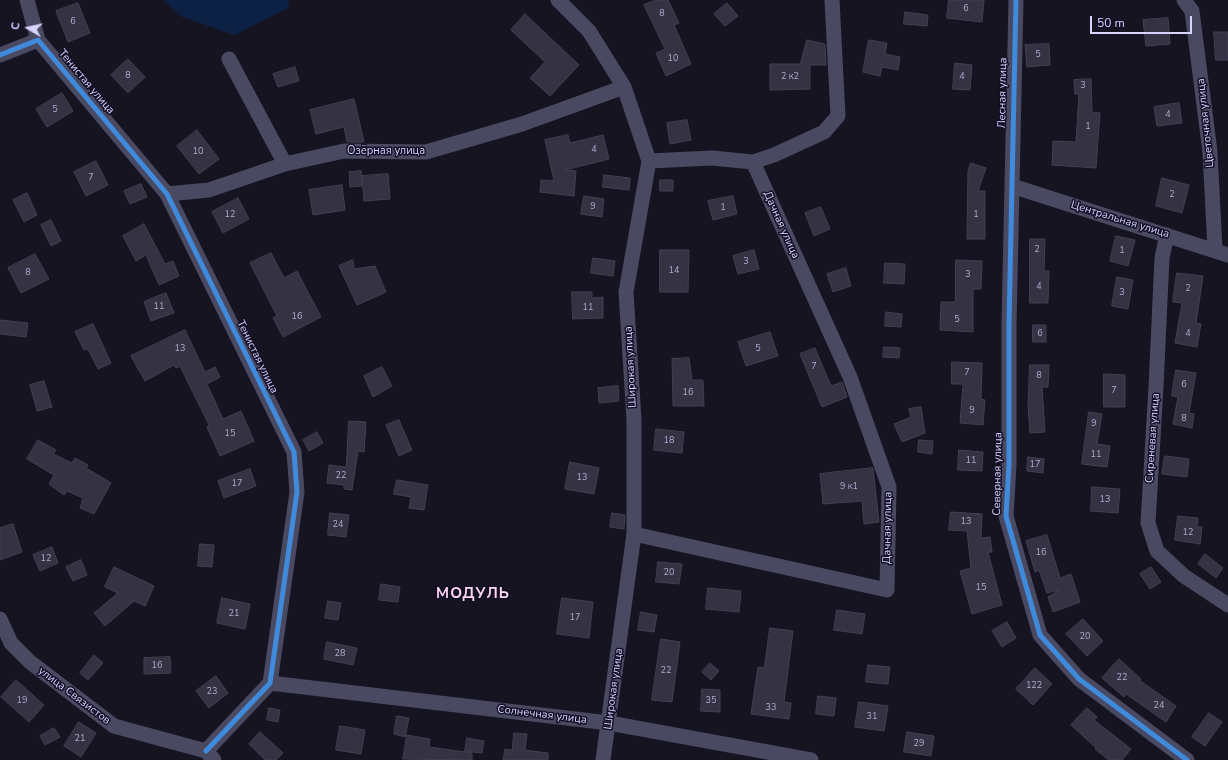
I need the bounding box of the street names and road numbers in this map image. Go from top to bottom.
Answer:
street label: Тенистая улица [55,47,117,117]
street label: Лесная улица [996,57,1010,129]
street label: Цветочная улица [1195,78,1217,168]
street label: Озёрная улица [347,144,425,158]
street label: Дачная улица [760,189,802,261]
street label: Центральная улица [1069,199,1171,241]
street label: Тенистая улица [234,318,280,396]
street label: Широкая улица [622,326,640,408]
street label: Сиреневая улица [1143,393,1163,483]
street label: Северная улица [991,432,1005,516]
street label: Дачная улица [881,492,895,564]
street label: Широкая улица [602,648,626,730]
street label: улица Связистов [35,665,113,727]
street label: Солнечная улица [497,703,587,727]

